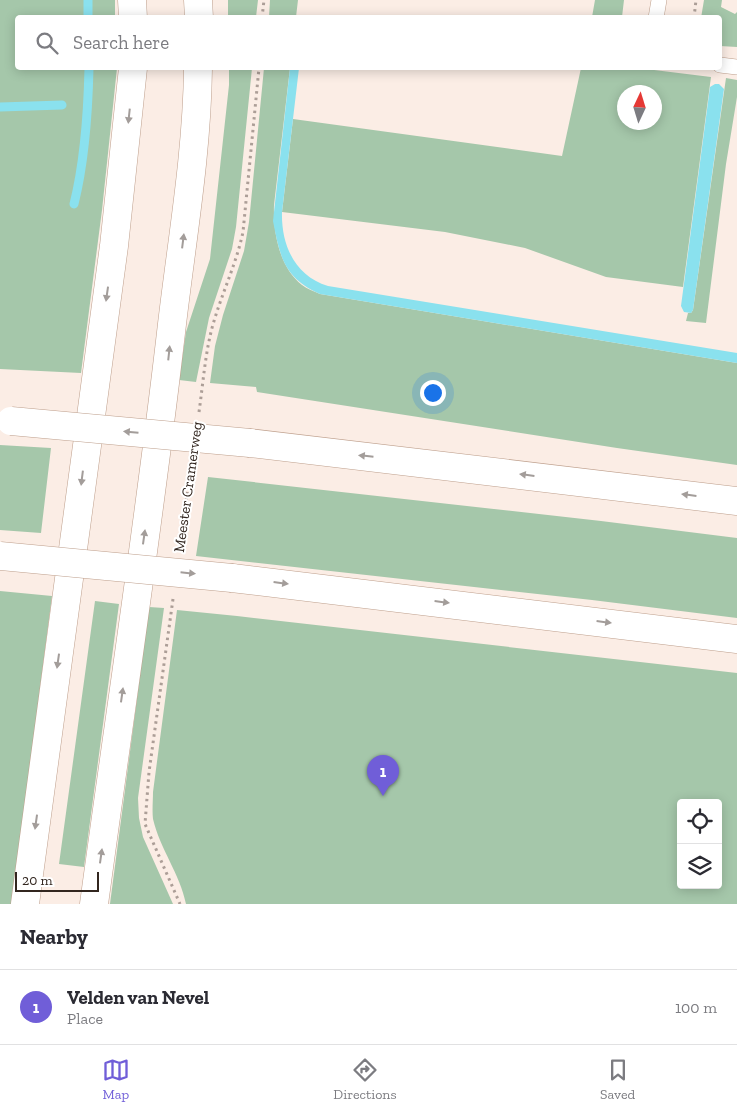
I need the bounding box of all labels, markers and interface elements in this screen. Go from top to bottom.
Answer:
search box [15,15,722,70]
icon: search [33,29,61,57]
text: Search here [73,31,169,54]
north arrow [617,85,662,130]
one-way arrow [125,108,133,124]
one-way arrow [179,232,187,248]
one-way arrow [103,286,111,302]
one-way arrow [165,345,173,361]
your location [420,380,446,406]
street label: Meester Cramerweg [170,421,206,553]
one-way arrow [123,428,139,436]
one-way arrow [358,452,374,460]
one-way arrow [78,470,86,486]
one-way arrow [519,471,535,479]
one-way arrow [680,491,696,499]
one-way arrow [140,529,148,545]
one-way arrow [180,569,196,577]
one-way arrow [273,579,289,587]
one-way arrow [435,598,451,606]
one-way arrow [596,618,612,626]
one-way arrow [54,653,62,669]
one-way arrow [118,686,126,702]
pin: 1 [367,755,399,796]
map controls [677,799,722,889]
button: locate [677,799,722,844]
one-way arrow [32,814,40,830]
button: layers [677,844,722,889]
one-way arrow [97,847,105,863]
scale bar [15,869,99,892]
text: 20 m [22,872,53,889]
text: Nearby [20,924,88,949]
text: Velden van Nevel [67,986,209,1009]
text: 1 [33,998,39,1017]
text: 100 m [675,998,717,1017]
text: Place [67,1009,103,1028]
tab: Map [102,1056,130,1103]
tab: Directions [333,1056,397,1103]
tab: Saved [600,1056,635,1103]

